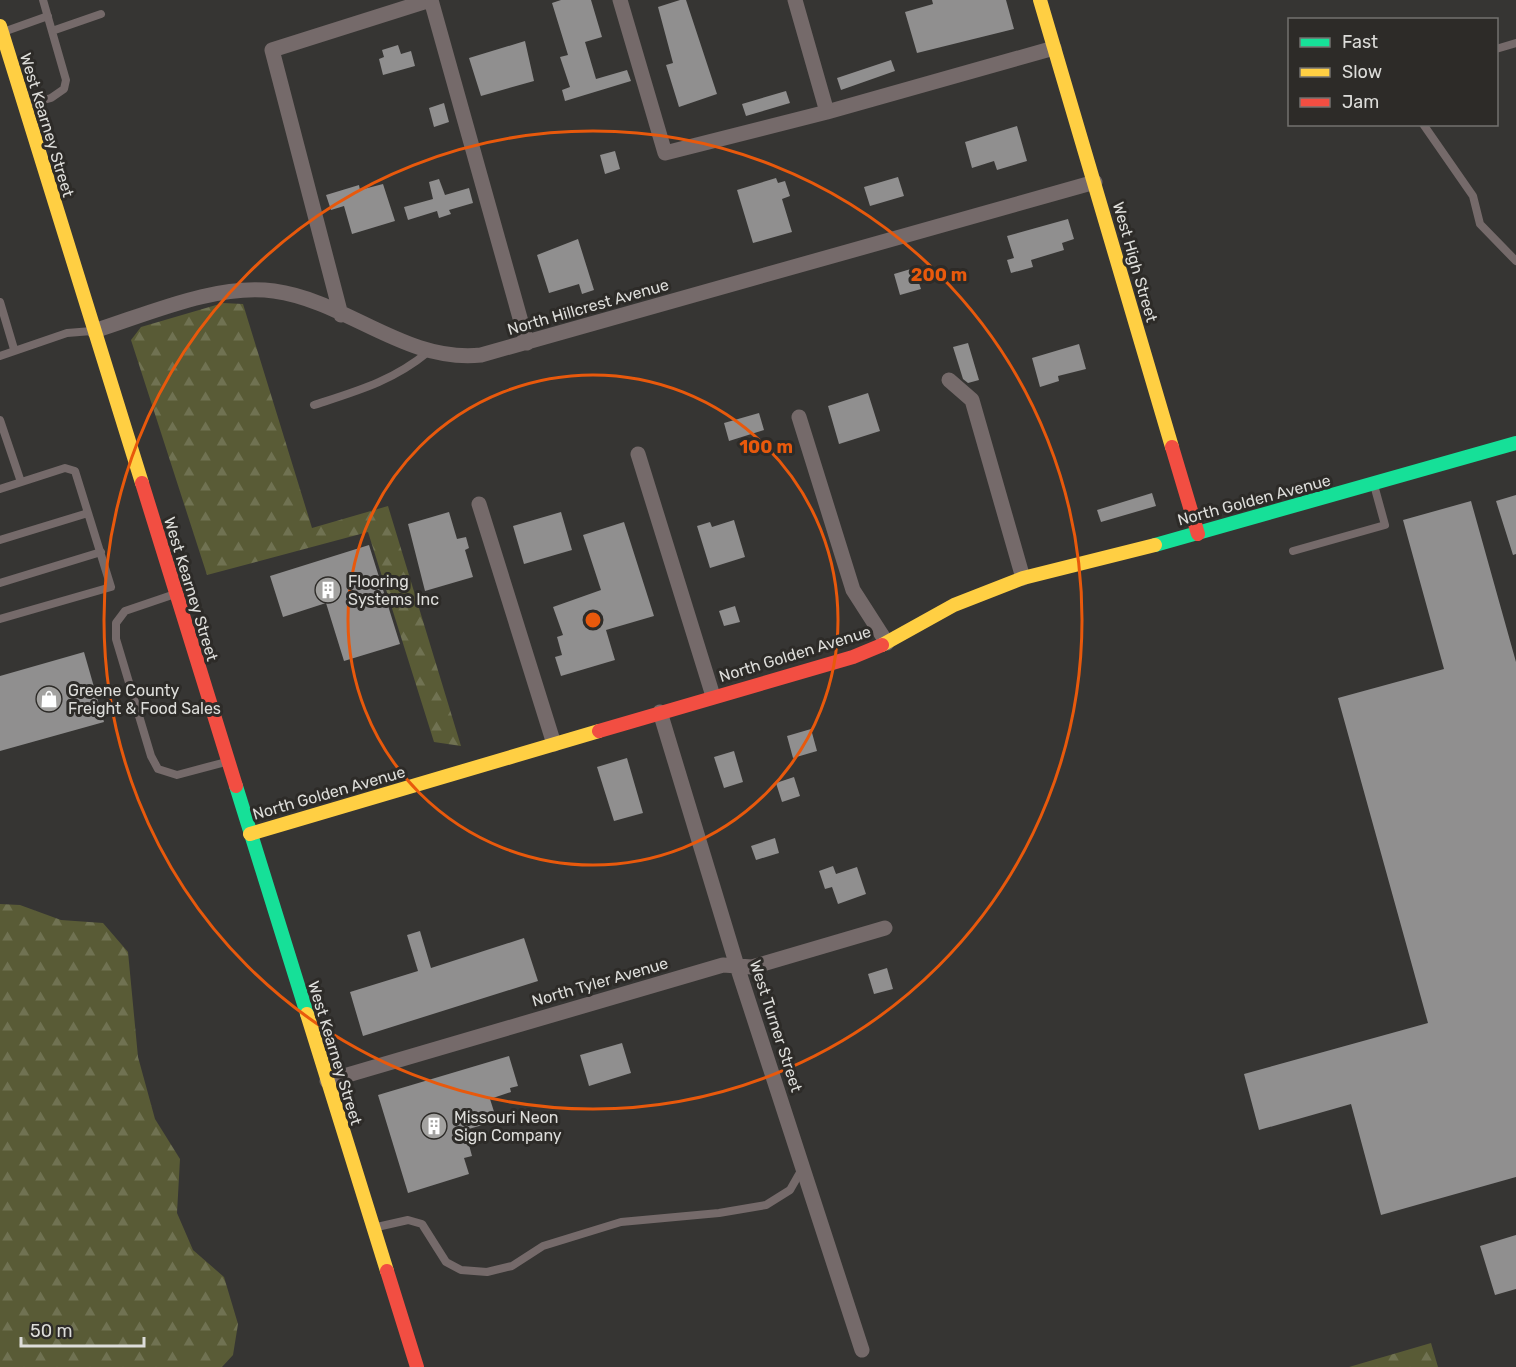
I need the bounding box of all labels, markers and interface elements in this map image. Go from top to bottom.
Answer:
legend [1288,18,1498,126]
text: Fast [1342,31,1378,53]
street label: West Kearney Street [16,51,78,199]
text: Slow [1342,61,1382,83]
text: Jam [1342,91,1379,113]
street label: West High Street [1109,200,1161,324]
text: 200 m [911,264,967,286]
street label: North Hillcrest Avenue [505,275,671,339]
text: 100 m [739,436,793,458]
street label: North Golden Avenue [1175,470,1333,530]
street label: West Kearney Street [160,515,222,663]
place label: Flooring Systems Inc [348,572,439,609]
building icon: Flooring Systems Inc [313,575,343,605]
centre of rings [583,610,603,630]
street label: North Golden Avenue [717,622,873,686]
place label: Greene County Freight & Food Sales [68,681,221,718]
shop icon: Greene County Freight & Food Sales [34,684,64,714]
street label: North Golden Avenue [250,762,408,824]
street label: North Tyler Avenue [530,953,670,1011]
street label: West Turner Street [746,958,806,1094]
street label: West Kearney Street [304,979,366,1127]
place label: Missouri Neon Sign Company [454,1108,562,1145]
building icon: Missouri Neon Sign Company [419,1111,449,1141]
scale bar [21,1310,144,1348]
text: 50 m [30,1320,73,1342]

